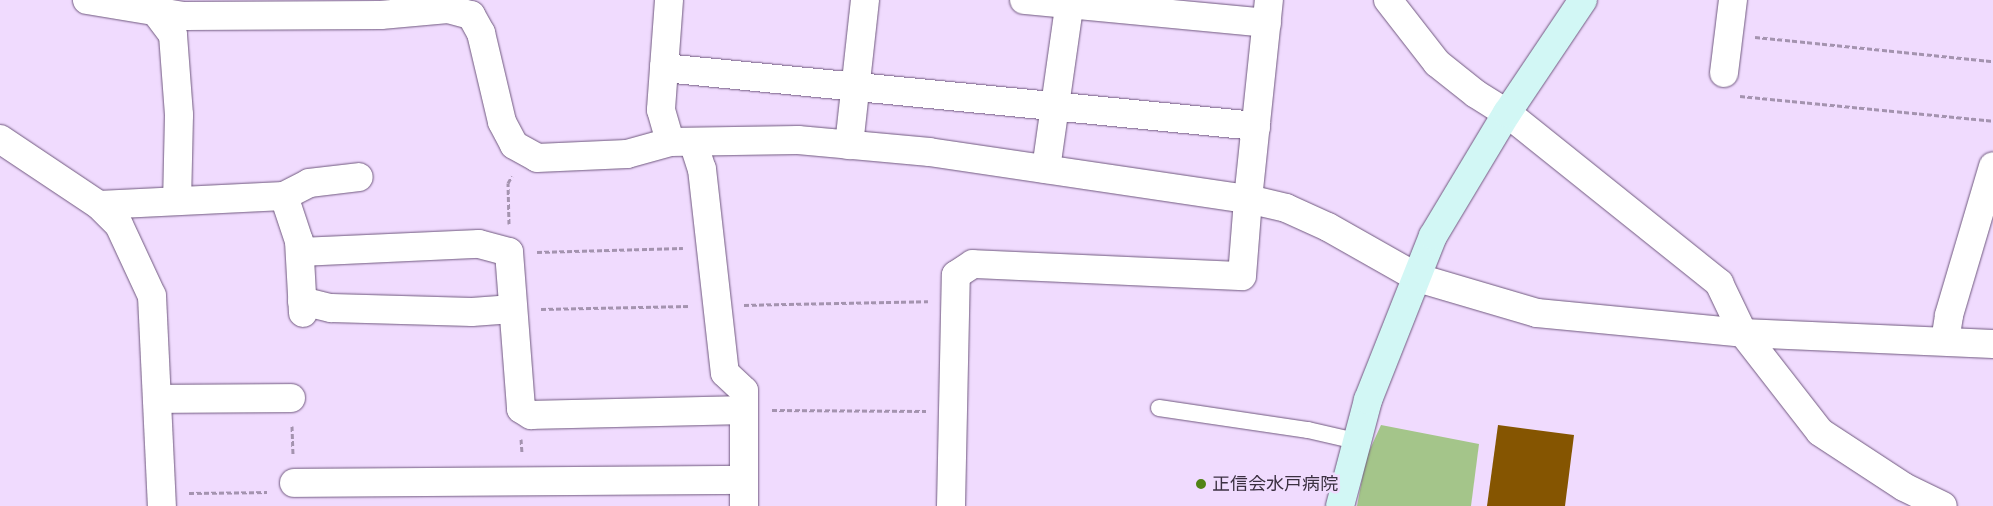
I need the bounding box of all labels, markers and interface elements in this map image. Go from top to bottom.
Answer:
place label: 正信会水戸病院 [1212,473,1338,495]
marker: 正信会水戸病院 [1194,477,1208,491]

